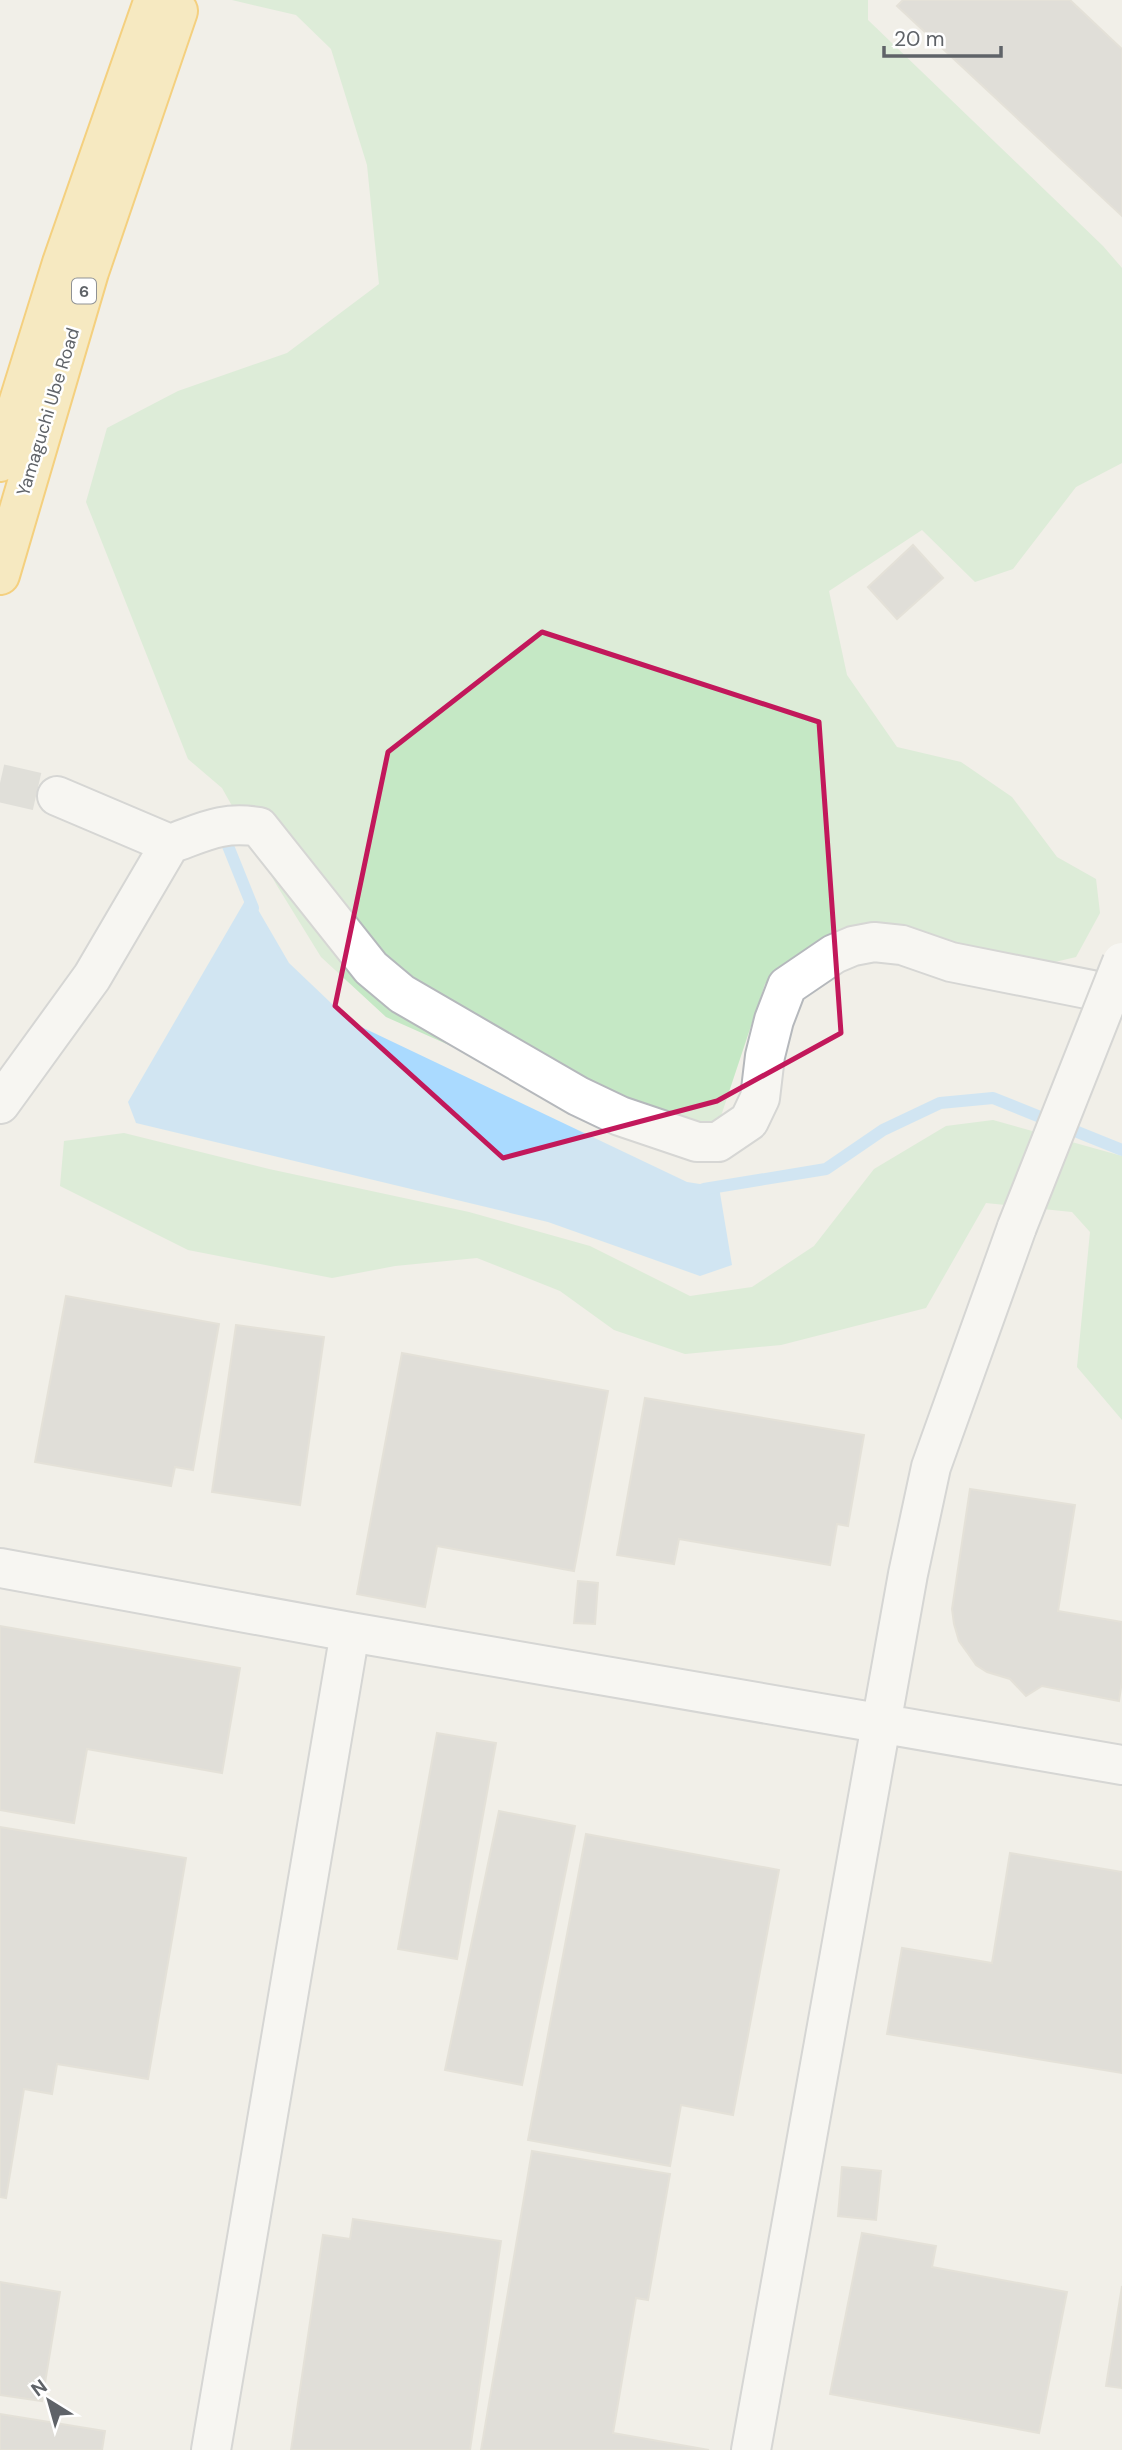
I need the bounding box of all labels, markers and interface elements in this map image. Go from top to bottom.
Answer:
scale bar [884,14,1001,58]
text: 20 m [894,25,945,53]
road number: 6 [72,278,96,304]
street label: Yamaguchi Ube Road [11,325,85,499]
north arrow [14,2366,84,2436]
text: N [26,2374,52,2402]

